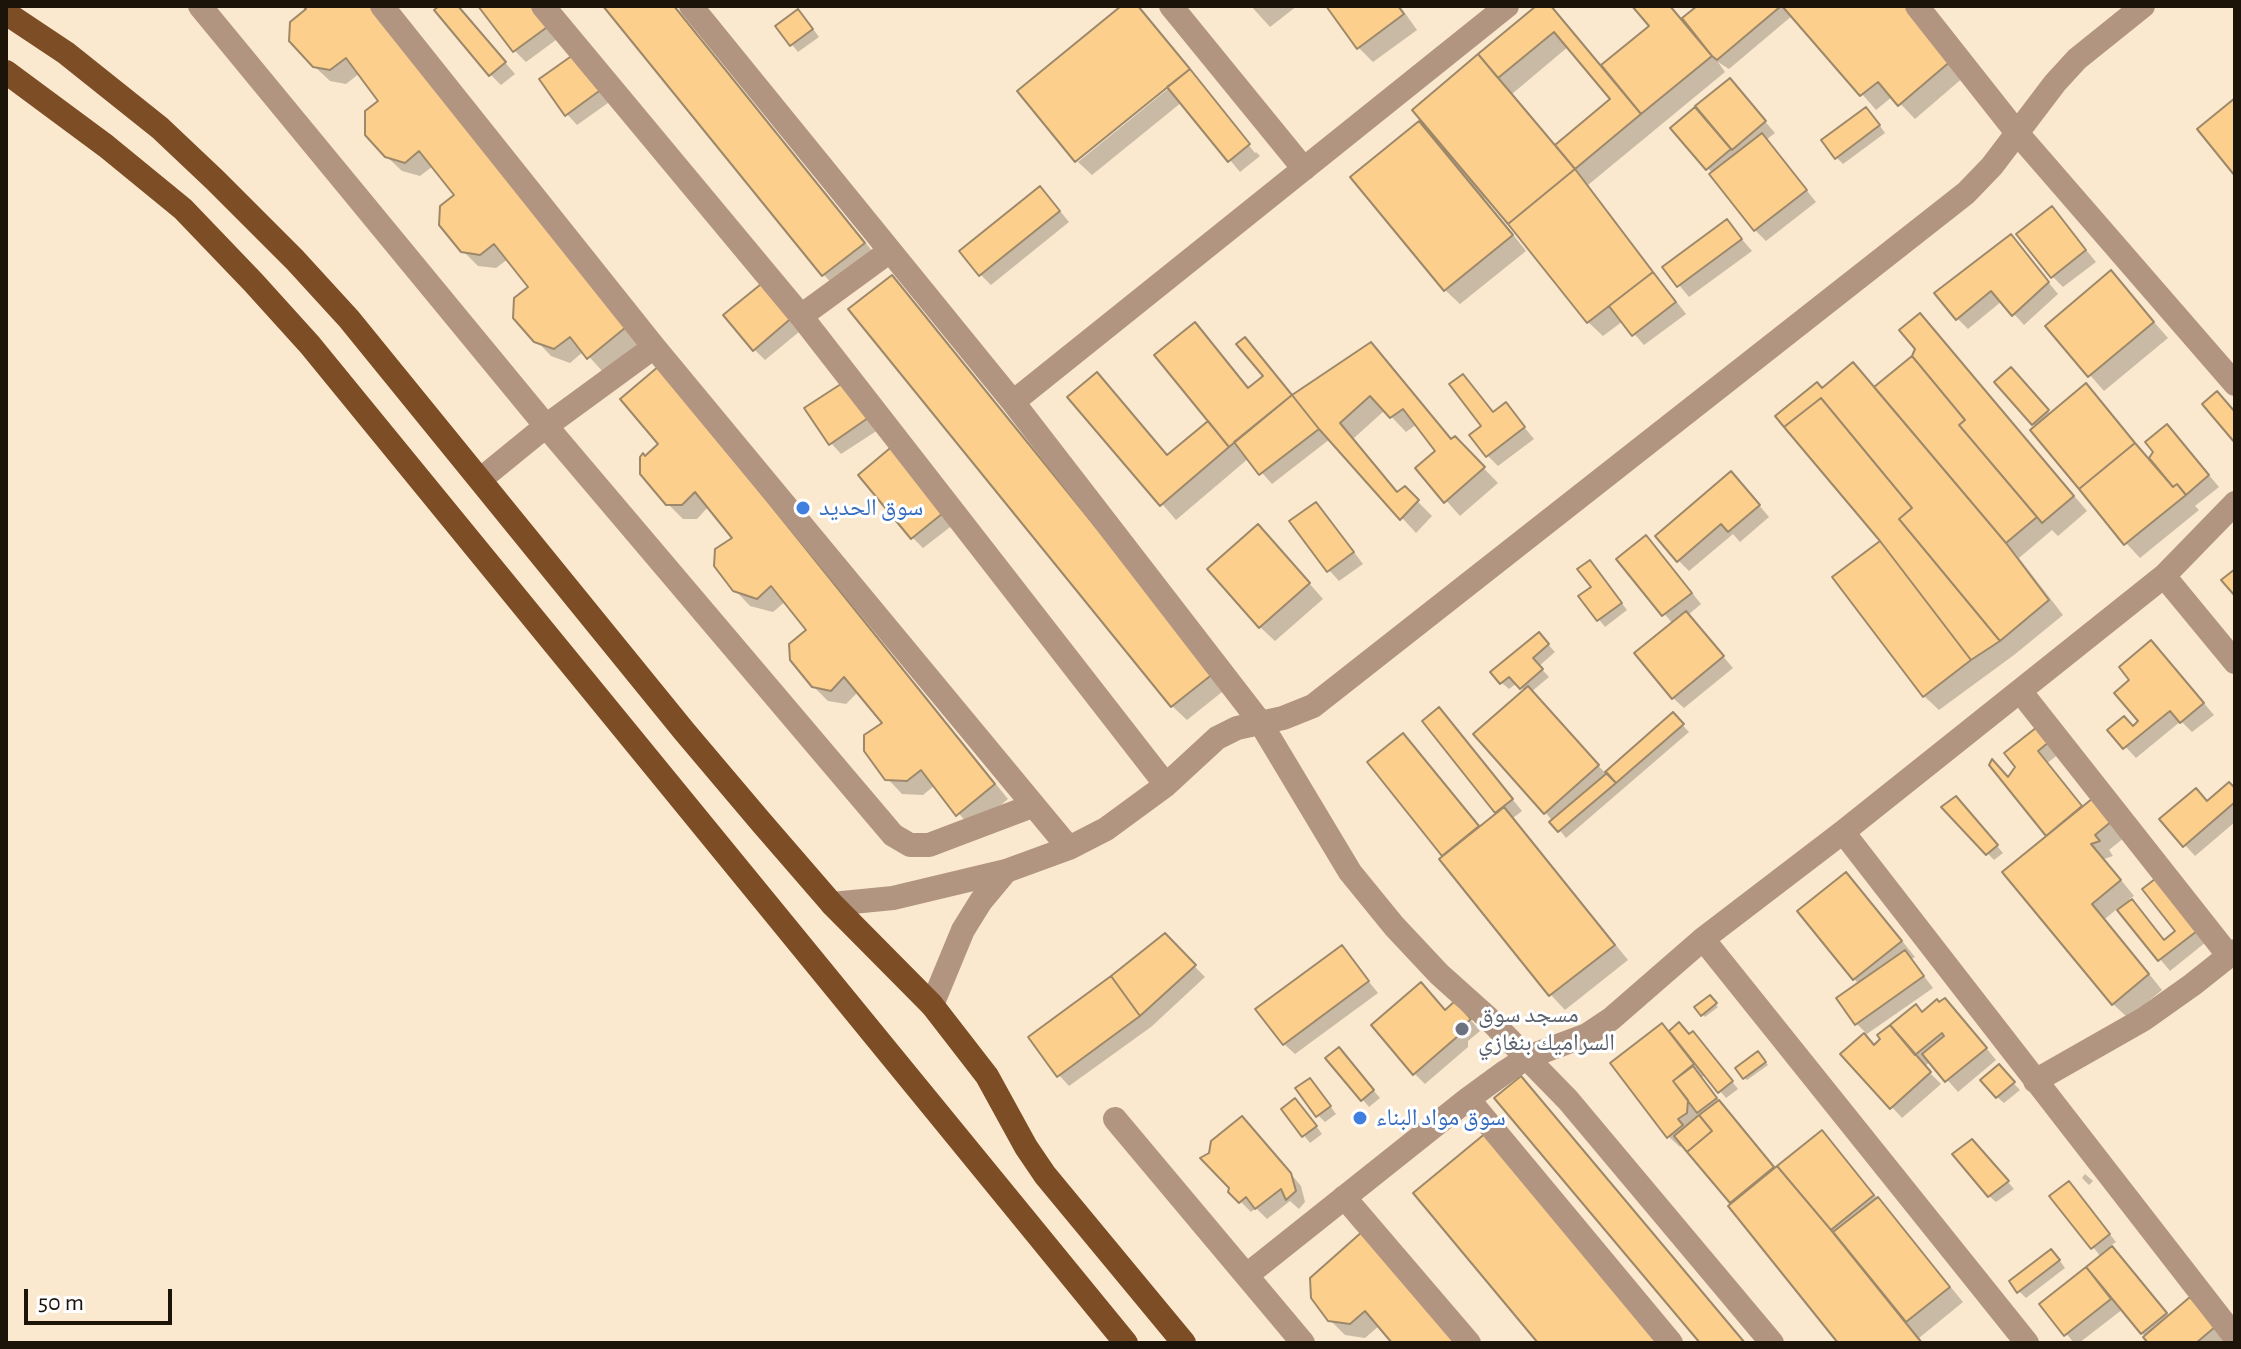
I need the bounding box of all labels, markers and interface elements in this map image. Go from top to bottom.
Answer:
place label: سوق الحديد [819,494,923,522]
marker: سوق الحديد [794,499,812,517]
place label: مسجد سوق السراميك بنغازي [1478,1001,1615,1057]
marker: مسجد سوق السراميك بنغازي [1453,1020,1471,1038]
place label: سوق مواد البناء [1376,1104,1506,1132]
marker: سوق مواد البناء [1351,1109,1369,1127]
scale bar [28,1273,176,1323]
text: 50 m [38,1291,84,1315]

